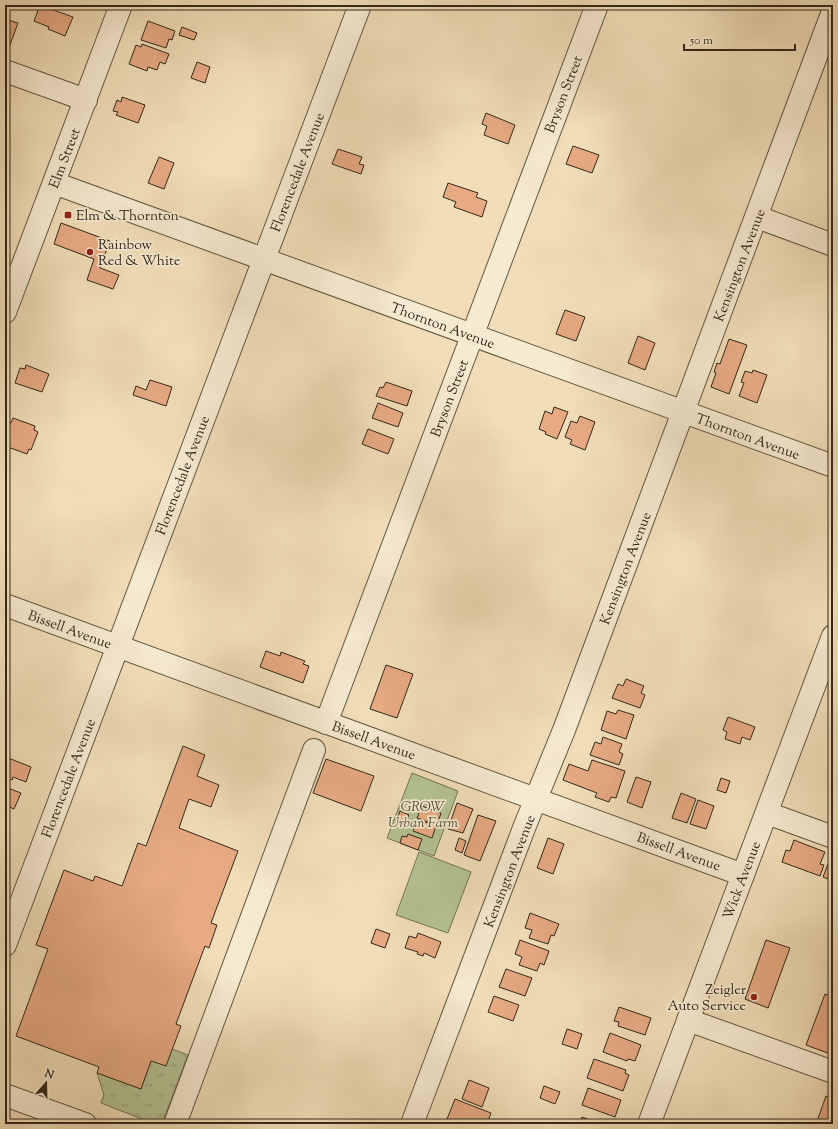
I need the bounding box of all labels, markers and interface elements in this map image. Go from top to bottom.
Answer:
scale bar [684,26,795,52]
text: 50 m [689,32,713,50]
street label: Bryson Street [541,53,589,136]
street label: Florencedale Avenue [267,110,331,235]
street label: Elm Street [45,125,87,192]
street label: Kensington Avenue [710,206,772,325]
place label: Elm & Thornton [76,207,179,227]
marker: Elm & Thornton [63,210,73,220]
place label: Rainbow Red & White [98,236,180,272]
marker: Rainbow Red & White [85,247,95,257]
street label: Thornton Avenue [387,299,497,355]
street label: Bryson Street [427,357,475,440]
street label: Thornton Avenue [692,410,802,466]
street label: Florencedale Avenue [152,413,216,538]
street label: Kensington Avenue [596,509,658,628]
street label: Bissell Avenue [25,606,114,655]
street label: Florencedale Avenue [38,716,102,841]
street label: Bissell Avenue [329,717,418,766]
park label: GROW Urban Farm [388,798,458,834]
street label: Kensington Avenue [480,812,542,931]
street label: Bissell Avenue [634,828,723,877]
street label: Wick Avenue [719,839,767,923]
place label: Zeigler Auto Service [667,981,747,1017]
marker: Zeigler Auto Service [749,992,759,1002]
north arrow [26,1063,66,1103]
text: N [41,1065,56,1084]

